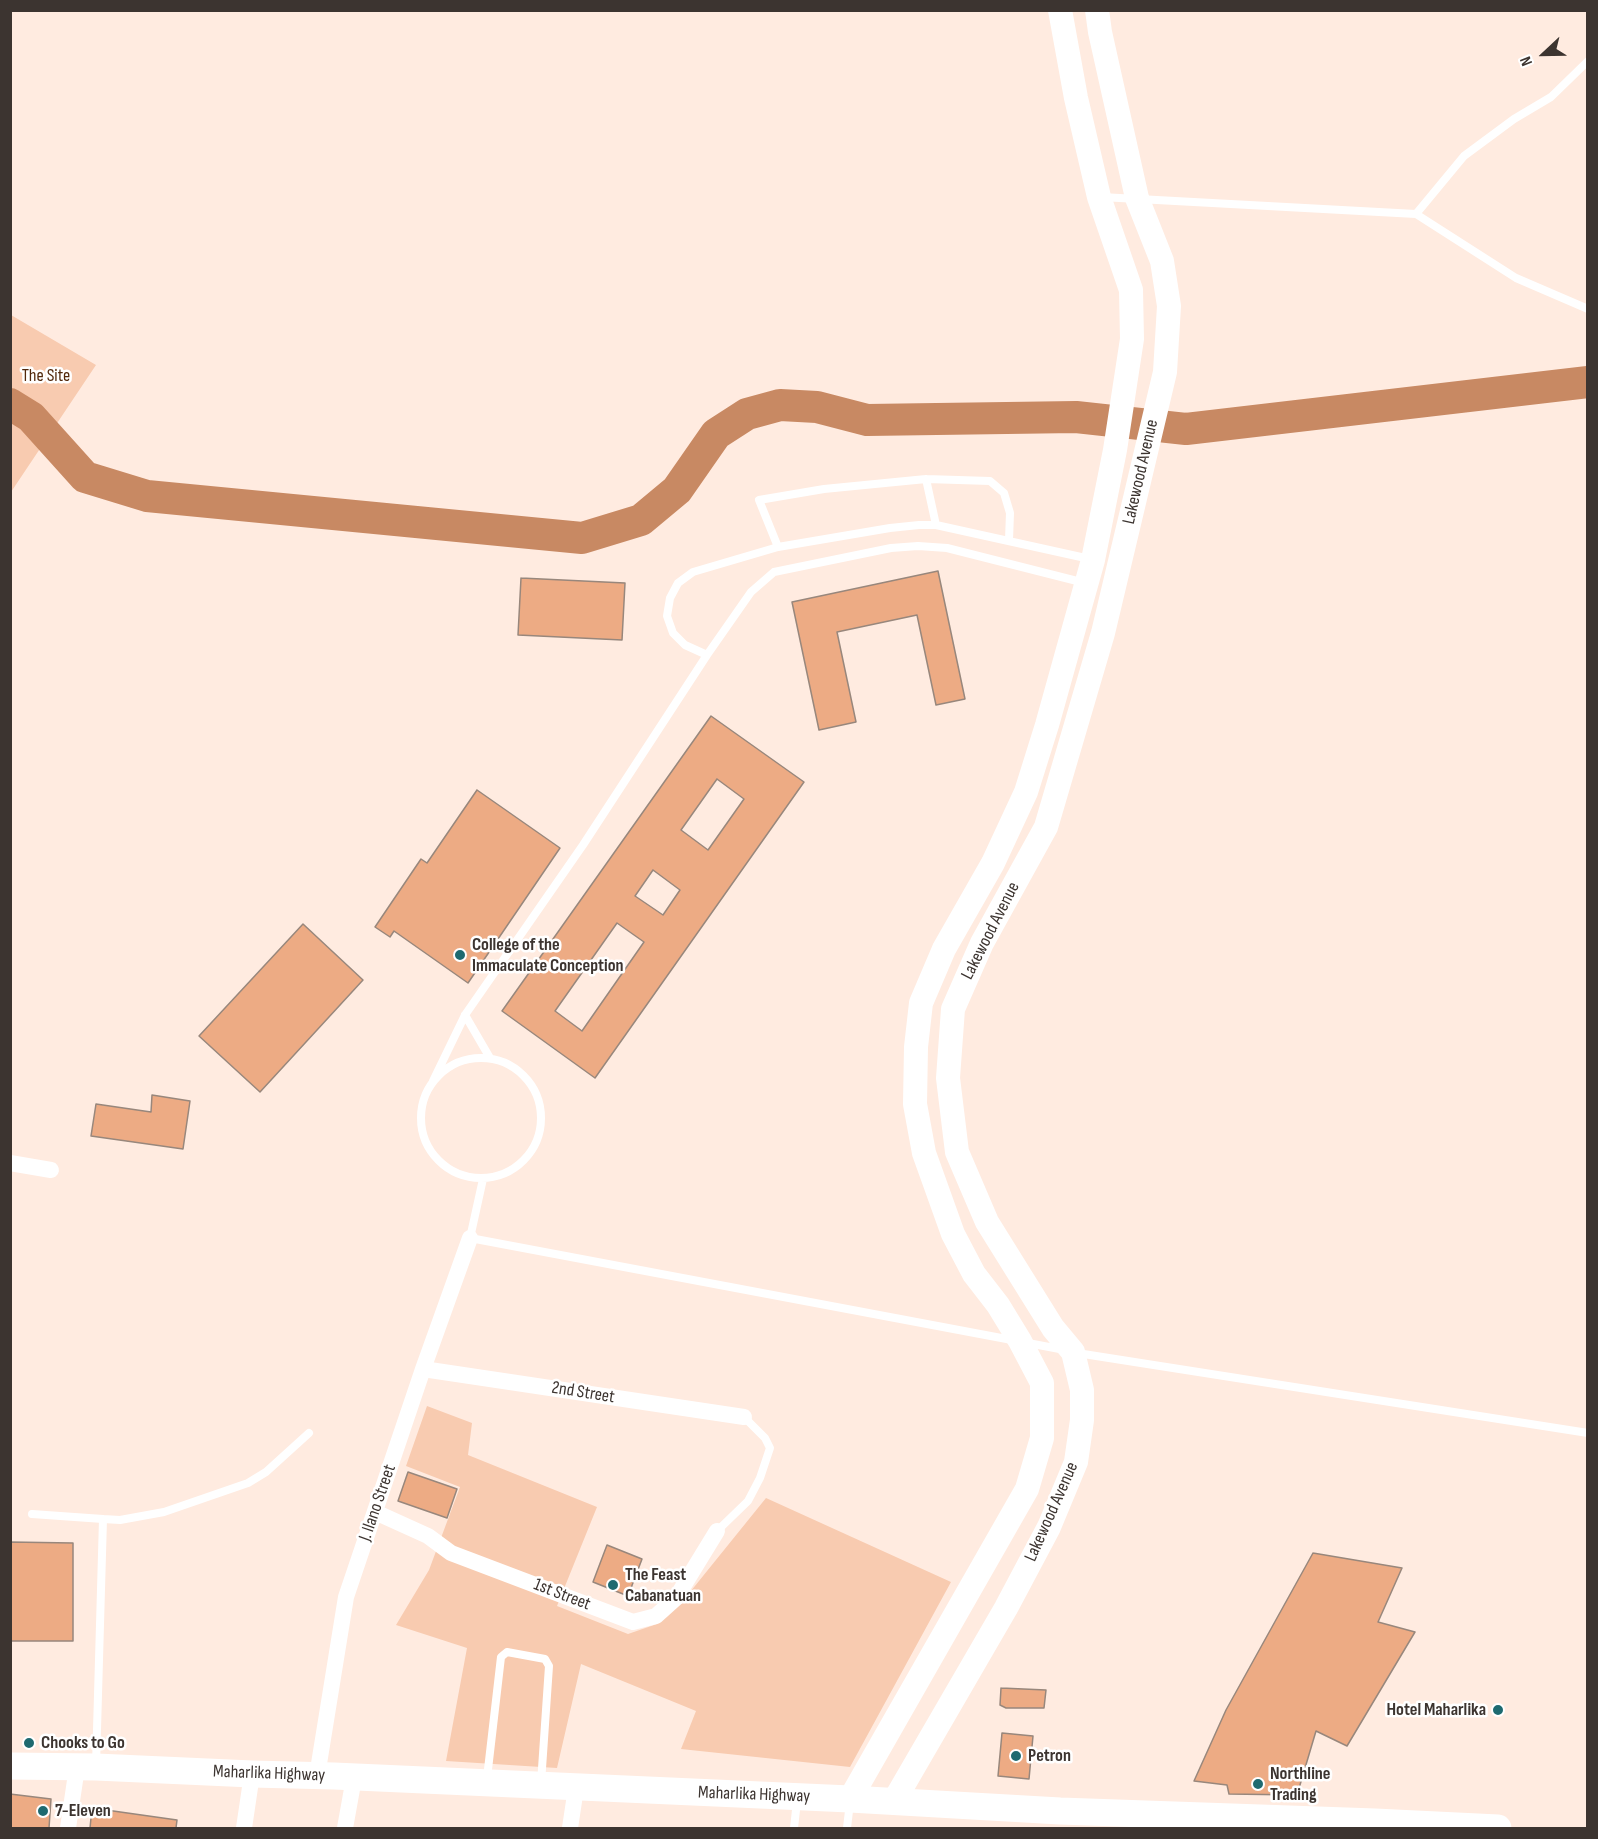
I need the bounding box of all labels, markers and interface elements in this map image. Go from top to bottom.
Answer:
north arrow [1514,24,1574,84]
text: N [1516,53,1537,68]
park label: The Site [22,365,70,387]
street label: Lakewood Avenue [1118,418,1164,526]
street label: Lakewood Avenue [957,879,1025,983]
place label: College of the Immaculate Conception [472,934,623,976]
marker: College of the Immaculate Conception [453,948,467,962]
street label: 2nd Street [550,1377,616,1409]
street label: Lakewood Avenue [1020,1459,1084,1565]
street label: J. Ilano Street [355,1462,401,1544]
place label: The Feast Cabanatuan [625,1564,701,1606]
street label: 1st Street [531,1574,593,1616]
marker: The Feast Cabanatuan [606,1578,620,1592]
place label: Hotel Maharlika [1386,1699,1486,1721]
marker: Hotel Maharlika [1491,1703,1505,1717]
place label: Chooks to Go [41,1732,125,1754]
marker: Chooks to Go [22,1736,36,1750]
place label: Petron [1028,1745,1071,1767]
marker: Petron [1009,1749,1023,1763]
street label: Maharlika Highway [213,1761,325,1787]
place label: Northline Trading [1270,1763,1330,1806]
marker: Northline Trading [1251,1777,1265,1791]
street label: Maharlika Highway [698,1782,810,1808]
place label: 7-Eleven [55,1800,111,1822]
marker: 7-Eleven [36,1804,50,1818]

